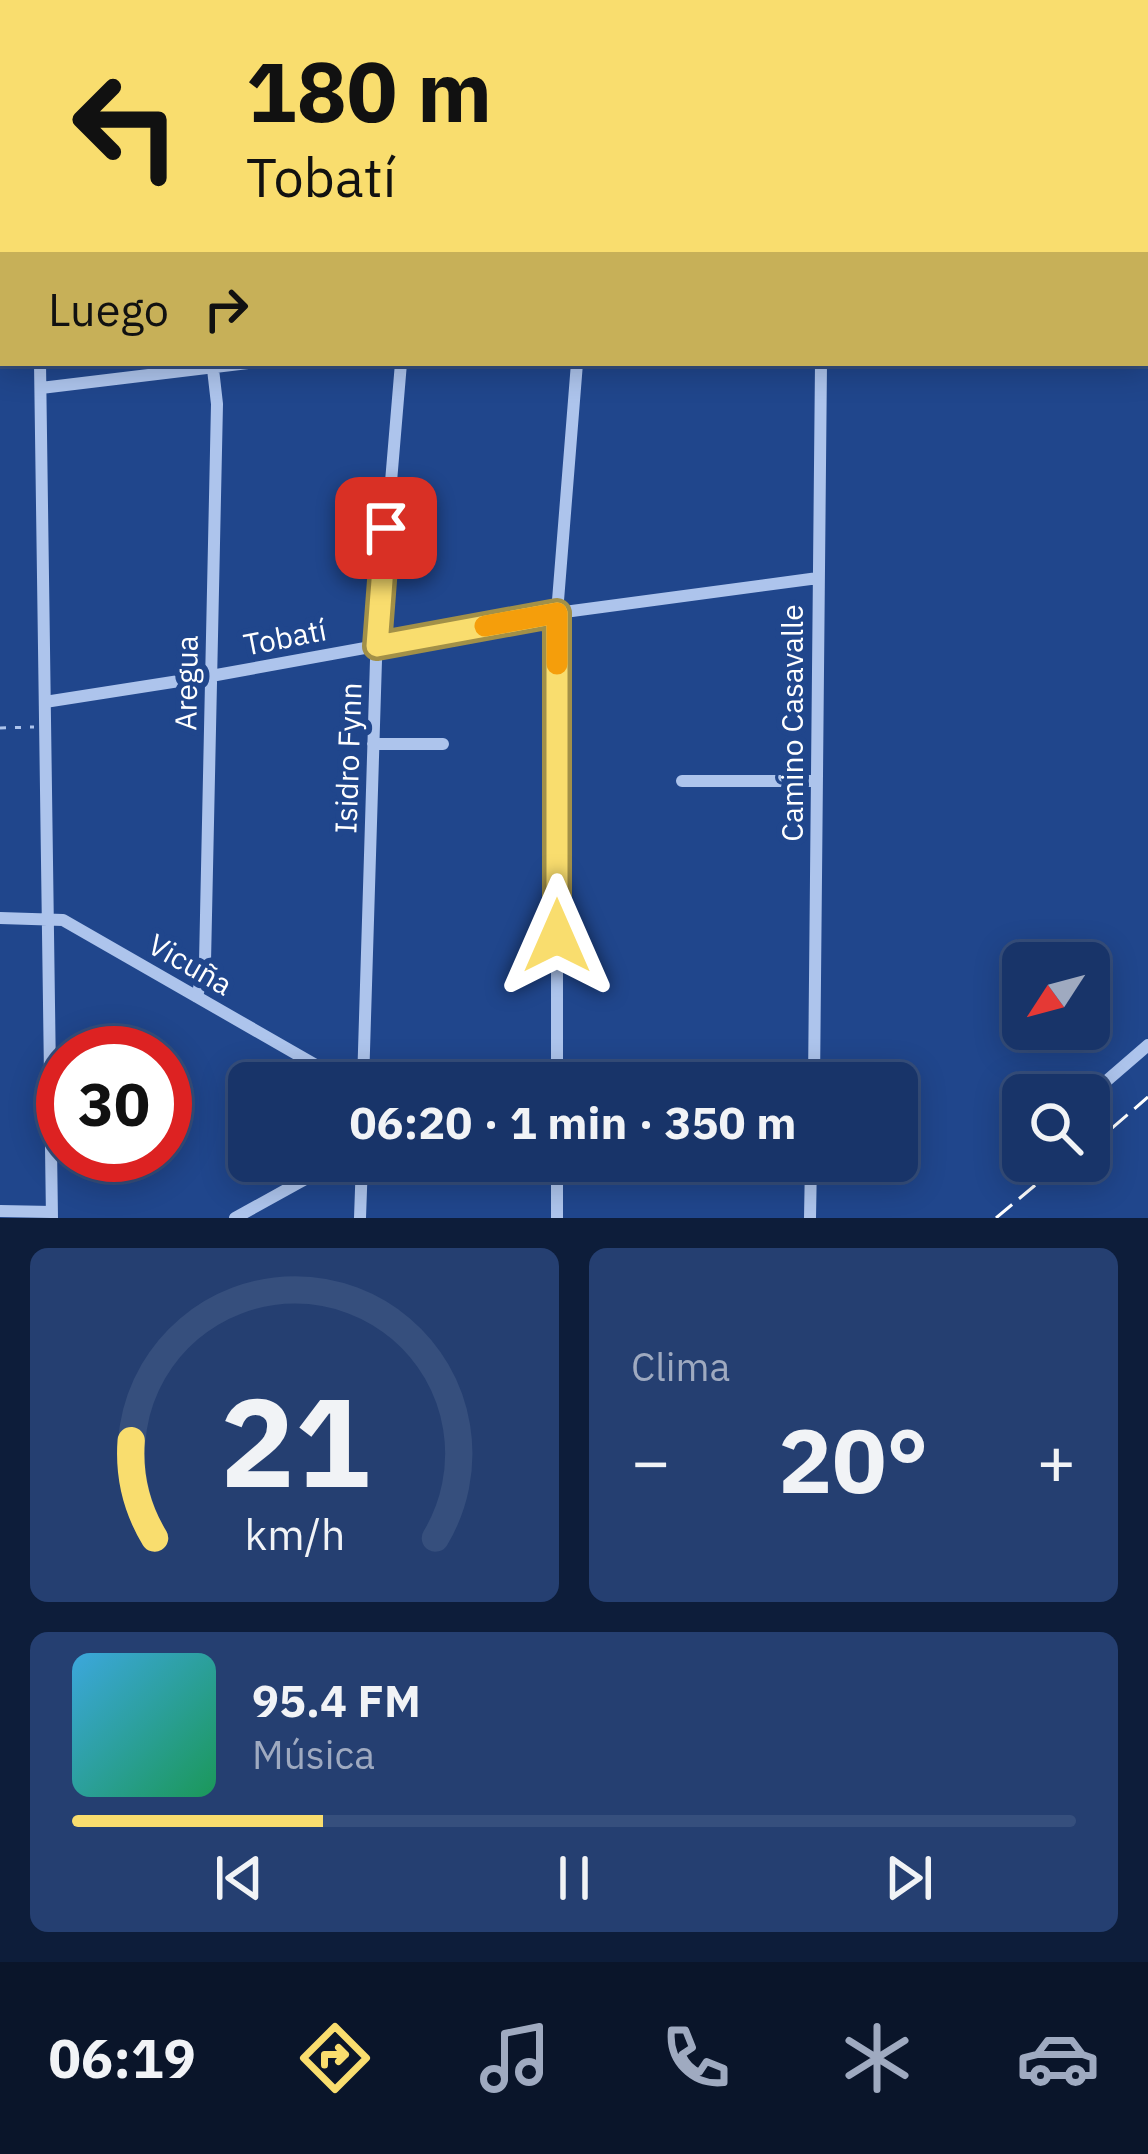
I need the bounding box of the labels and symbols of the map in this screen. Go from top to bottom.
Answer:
pin [335,477,437,579]
street label: Camino Casavalle [772,604,811,842]
street label: Tobatí [240,609,330,664]
street label: Aregua [165,635,206,731]
street label: Isidro Fynn [325,682,370,834]
position arrow [494,873,620,999]
street label: Vicuña [142,924,240,1003]
north arrow [1002,942,1110,1050]
speed limit sign: 30 [36,1026,192,1182]

